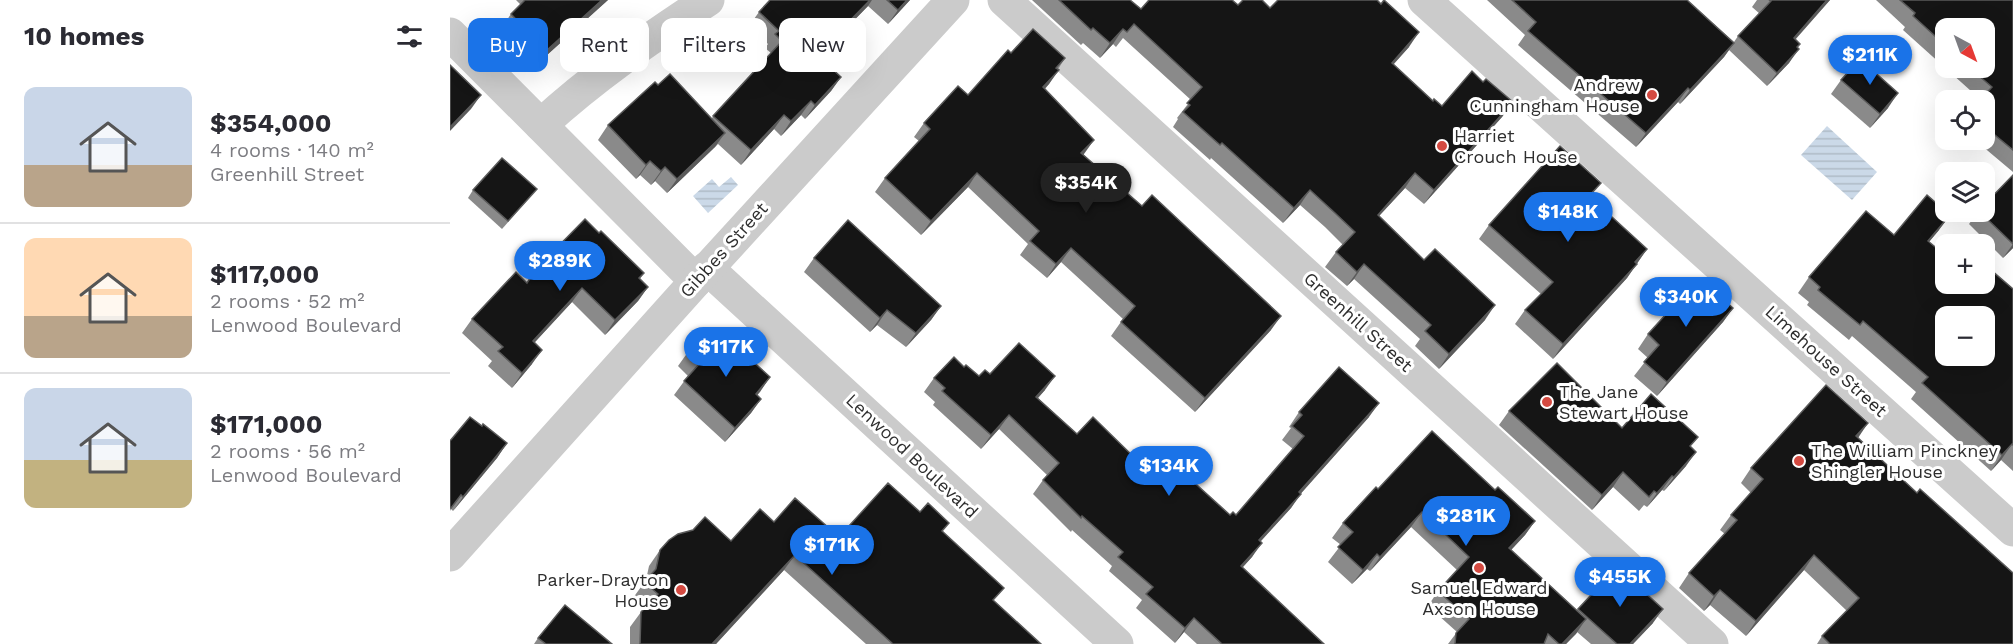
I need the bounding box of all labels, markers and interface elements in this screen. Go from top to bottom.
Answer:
chip: Buy [468,18,548,72]
chip: Rent [560,18,649,72]
chip: Filters [661,18,767,72]
chip: New [779,18,866,72]
north arrow [1935,18,1995,78]
map controls [1935,18,1995,366]
icon: filters [393,20,426,53]
text: 10 homes [24,21,144,51]
pin: $211K [1828,35,1912,86]
text: $211K [1842,42,1898,66]
place label: Andrew Cunningham House [1469,74,1640,116]
marker: Andrew Cunningham House [1645,88,1659,102]
button: locate [1935,90,1995,150]
text: $354,000 [210,108,331,138]
icon: home [72,111,144,183]
place label: Harriet Crouch House [1454,125,1578,167]
text: 4 rooms · 140 m² [210,138,374,162]
marker: Harriet Crouch House [1435,139,1449,153]
text: Greenhill Street [210,162,364,186]
button: layers [1935,162,1995,222]
pin: $354K [1044,163,1128,214]
text: $354K [1054,170,1118,194]
pin: $148K [1526,192,1610,243]
street label: Gibbes Street [675,197,772,302]
text: $148K [1538,199,1598,223]
button: + [1935,234,1995,294]
pin: $289K [518,241,602,292]
text: $289K [528,248,592,272]
text: $117,000 [210,259,319,289]
icon: home [72,262,144,334]
street label: Greenhill Street [1300,267,1417,376]
pin: $340K [1644,277,1728,328]
text: $340K [1654,284,1718,308]
text: 2 rooms · 52 m² [210,289,365,313]
street label: Limehouse Street [1761,301,1892,421]
button: − [1935,306,1995,366]
text: Lenwood Boulevard [210,313,402,337]
pin: $117K [684,327,768,378]
text: $117K [698,334,754,358]
place label: The Jane Stewart House [1559,381,1689,423]
street label: Lenwood Boulevard [842,389,983,522]
marker: The Jane Stewart House [1540,395,1554,409]
text: $171,000 [210,409,322,439]
icon: home [72,412,144,484]
text: 2 rooms · 56 m² [210,439,365,463]
place label: The William Pinckney Shingler House [1811,440,1998,482]
pin: $134K [1127,446,1211,497]
text: $134K [1139,453,1199,477]
marker: The William Pinckney Shingler House [1792,454,1806,468]
text: Lenwood Boulevard [210,463,402,487]
pin: $281K [1424,496,1508,547]
text: $281K [1436,503,1496,527]
pin: $171K [790,525,874,576]
text: $171K [804,532,860,556]
pin: $455K [1578,557,1662,608]
marker: Samuel Edward Axson House [1472,561,1486,575]
text: $455K [1589,564,1651,588]
place label: Parker-Drayton House [537,569,669,611]
place label: Samuel Edward Axson House [1410,577,1548,619]
marker: Parker-Drayton House [674,583,688,597]

